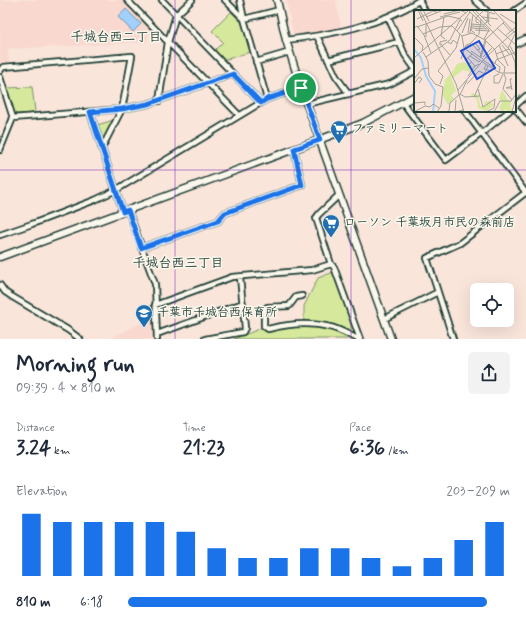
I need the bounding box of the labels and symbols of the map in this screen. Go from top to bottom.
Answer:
inset map [414,10,516,112]
district label: 千城台西二丁目 [70,29,162,46]
pin [284,71,318,105]
supermarket icon: ファミリーマート [329,119,349,144]
place label: ファミリーマート [352,121,448,137]
supermarket icon: ローソン 千葉坂月市民の森前店 [321,213,341,238]
place label: ローソン 千葉坂月市民の森前店 [344,215,515,231]
district label: 千城台西三丁目 [132,255,224,272]
school or university icon: 千葉市千城台西保育所 [134,303,154,328]
place label: 千葉市千城台西保育所 [157,305,278,321]

